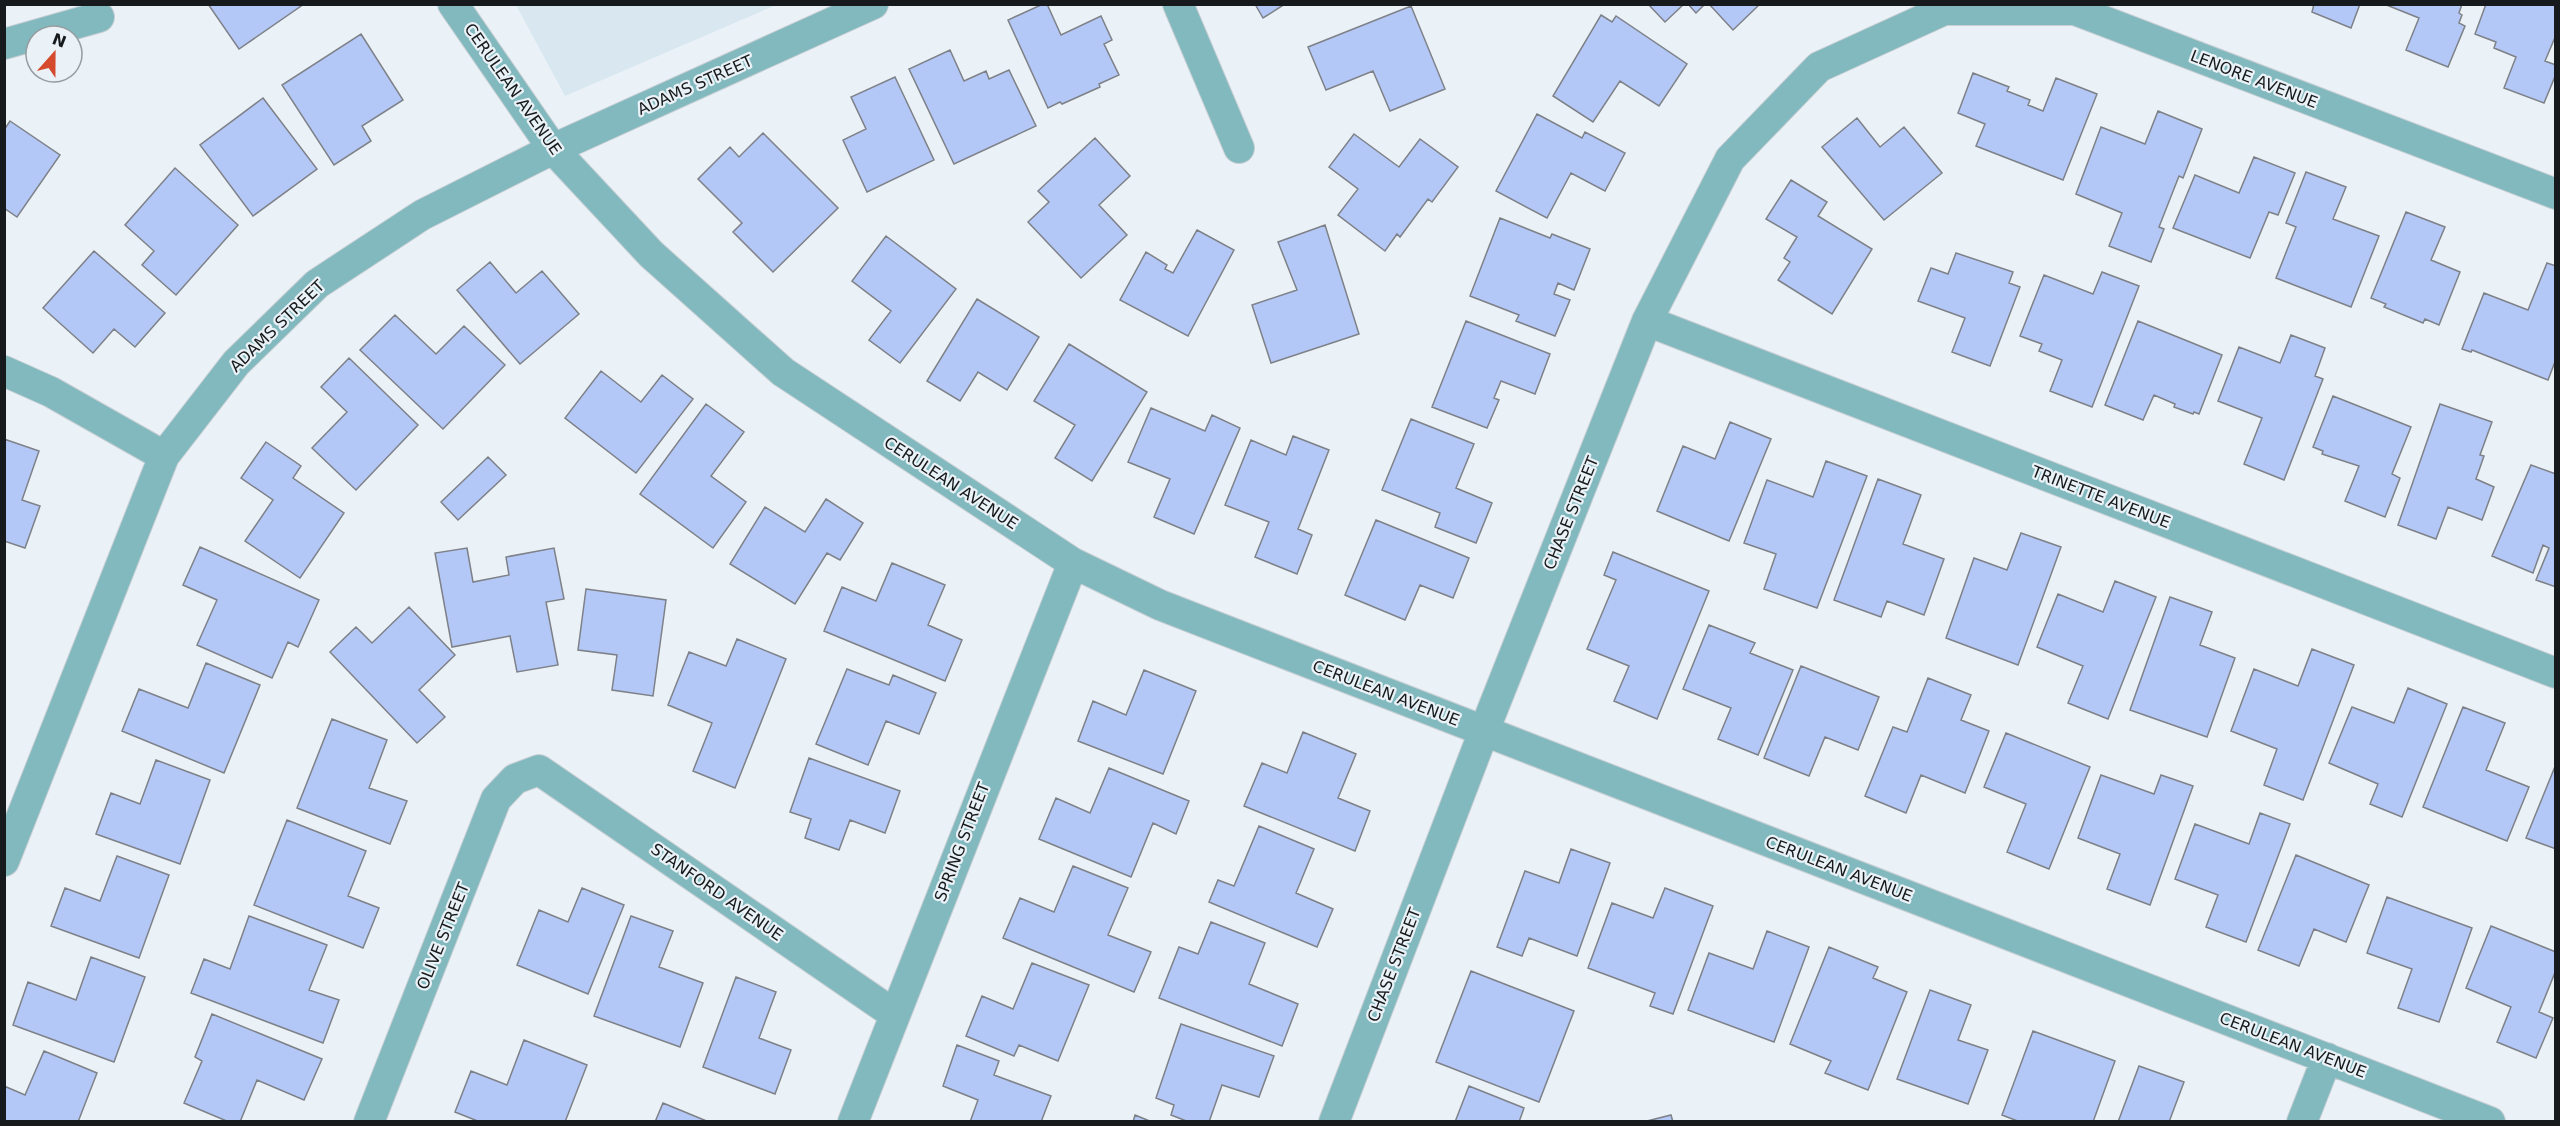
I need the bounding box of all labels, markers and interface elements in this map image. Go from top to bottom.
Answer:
street label: CERULEAN AVENUE [461,20,565,158]
north arrow [24,24,84,84]
text: N [50,29,69,52]
street label: LENORE AVENUE [2188,46,2320,112]
street label: ADAMS STREET [634,51,756,119]
street label: ADAMS STREET [226,276,328,376]
street label: CERULEAN AVENUE [880,433,1022,533]
street label: CHASE STREET [1540,453,1602,572]
street label: TRINETTE AVENUE [2028,461,2173,532]
street label: CERULEAN AVENUE [1310,656,1462,730]
street label: SPRING STREET [931,780,994,904]
street label: CERULEAN AVENUE [1763,832,1915,906]
street label: STANFORD AVENUE [647,839,787,945]
street label: OLIVE STREET [413,880,473,992]
street label: CHASE STREET [1364,905,1425,1025]
street label: CERULEAN AVENUE [2217,1008,2369,1082]

